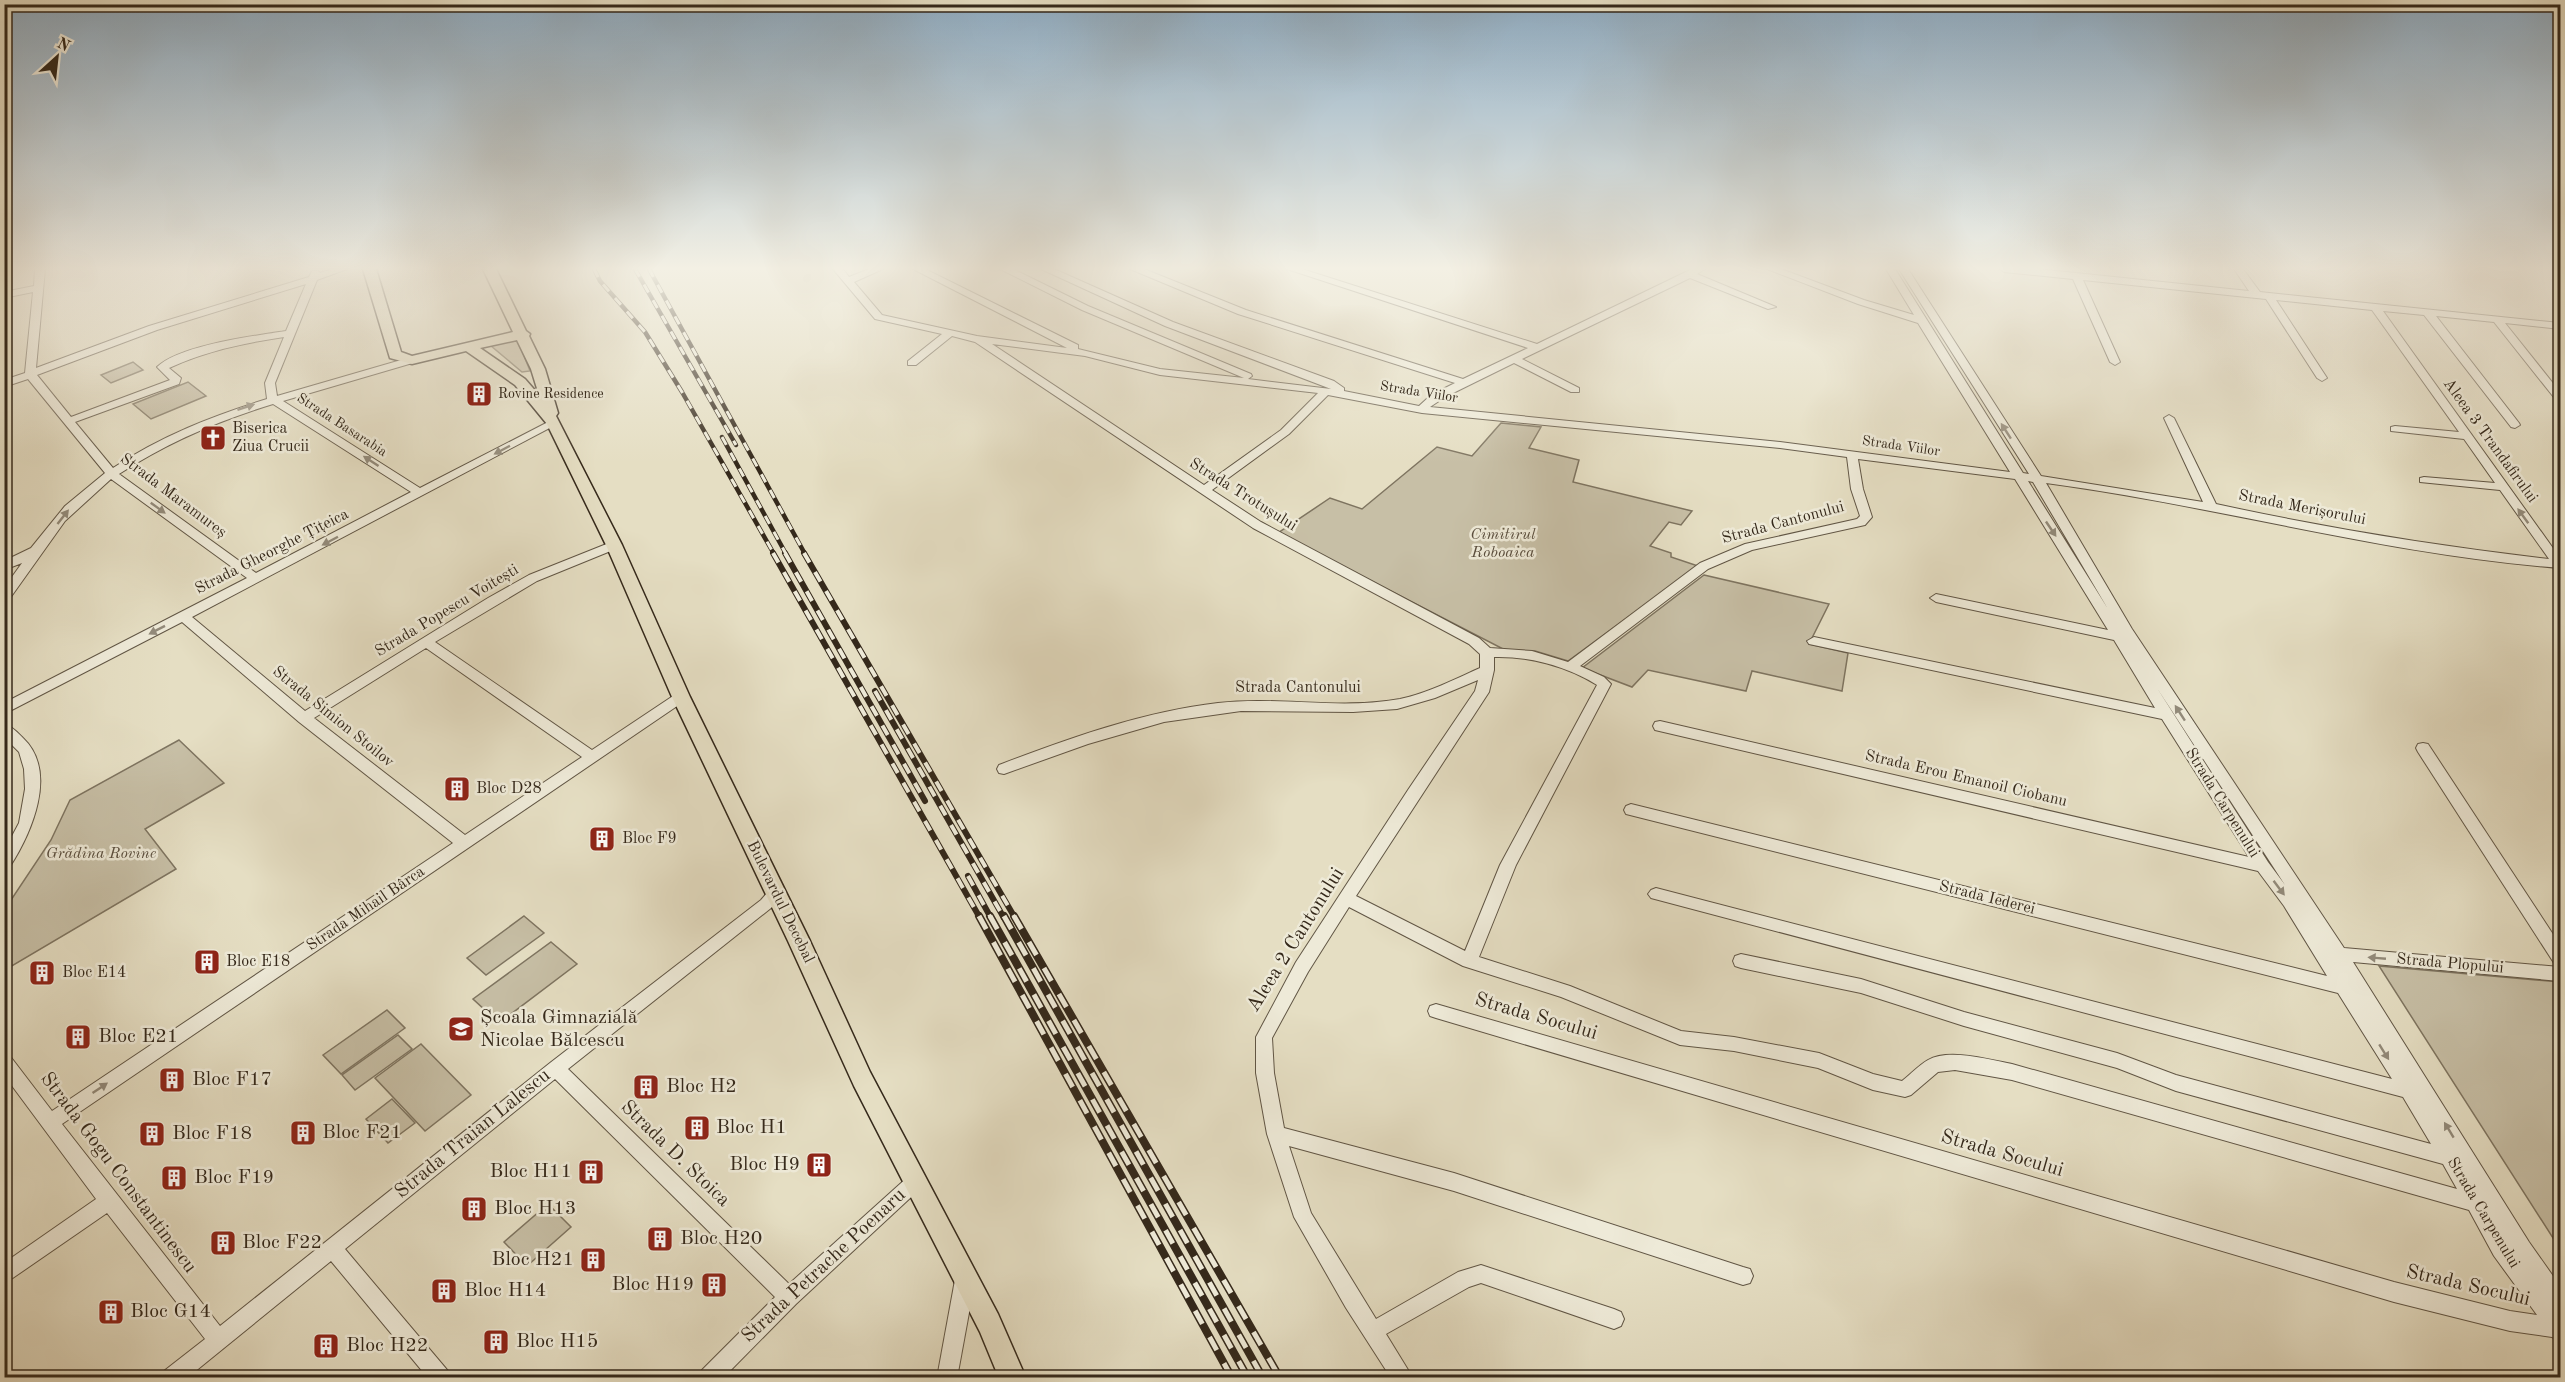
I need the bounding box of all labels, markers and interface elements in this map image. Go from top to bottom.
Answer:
north arrow [27,27,87,87]
text: N [54,36,73,56]
street label: Aleea 3 Trandafirului [2440,376,2540,506]
building icon: Rovine Residence [464,379,494,409]
street label: Strada Viilor [1379,379,1459,405]
place label: Rovine Residence [498,387,604,401]
street label: Strada Basarabia [294,391,390,459]
one-way arrow [237,402,255,411]
place label: Biserica Ziua Crucii [232,421,309,455]
church icon: Biserica Ziua Crucii [198,423,228,453]
one-way arrow [2001,423,2012,439]
street label: Strada Viilor [1861,434,1941,458]
one-way arrow [494,445,511,455]
street label: Strada Maramureș [116,451,229,542]
one-way arrow [363,456,379,467]
street label: Strada Trotușului [1186,456,1300,535]
street label: Strada Merișorului [2237,488,2367,529]
street label: Strada Cantonului [1720,499,1846,547]
one-way arrow [151,501,166,513]
street label: Strada Gheorghe Țițeica [193,506,352,599]
one-way arrow [2518,508,2530,523]
one-way arrow [57,509,70,525]
one-way arrow [2045,520,2057,536]
park label: Cimitirul Roboaica [1470,527,1536,561]
one-way arrow [321,536,338,546]
street label: Strada Popescu Voitești [373,562,522,661]
one-way arrow [148,626,165,635]
street label: Strada Simion Stoilov [269,663,397,771]
street label: Strada Cantonului [1235,680,1361,696]
one-way arrow [2174,704,2185,721]
street label: Strada Carpenului [2182,745,2262,861]
street label: Strada Erou Emanoil Ciobanu [1863,748,2069,810]
building icon: Bloc D28 [442,774,472,804]
place label: Bloc D28 [476,781,542,797]
building icon: Bloc F9 [587,824,617,854]
place label: Bloc F9 [622,831,677,847]
street label: Bulevardul Decebal [743,838,817,966]
park label: Grădina Rovine [46,846,157,862]
street label: Strada Mihail Bârca [304,864,428,954]
street label: Aleea 2 Cantonului [1244,864,1348,1016]
street label: Strada Iederei [1937,878,2037,918]
one-way arrow [2273,880,2285,896]
building icon: Bloc E18 [192,947,222,977]
street label: Strada Plopului [2396,951,2504,977]
one-way arrow [2367,953,2386,963]
place label: Bloc E18 [226,954,290,970]
building icon: Bloc E14 [27,958,57,988]
place label: Bloc E14 [62,965,126,981]
street label: Strada Socului [1472,990,1600,1044]
place label: Școala Gimnazială Nicolae Bălcescu [480,1008,638,1051]
school or university icon: Școala Gimnazială Nicolae Bălcescu [446,1014,476,1044]
building icon: Bloc E21 [63,1022,93,1052]
place label: Bloc E21 [98,1027,178,1047]
one-way arrow [2379,1044,2390,1061]
building icon: Bloc F17 [157,1065,187,1095]
street label: Strada Traian Lalescu [392,1065,555,1203]
street label: Strada Gogu Constantinescu [36,1069,200,1277]
place label: Bloc F17 [192,1070,272,1090]
building icon: Bloc H2 [631,1072,661,1102]
place label: Bloc H2 [666,1077,737,1097]
one-way arrow [91,1082,107,1094]
street label: Strada D. Stoica [616,1097,734,1211]
building icon: Bloc H1 [682,1113,712,1143]
building icon: Bloc F21 [288,1118,318,1148]
place label: Bloc H1 [716,1118,787,1138]
building icon: Bloc F18 [137,1119,167,1149]
one-way arrow [2444,1122,2455,1138]
place label: Bloc F21 [322,1123,402,1143]
place label: Bloc F18 [172,1124,252,1144]
street label: Strada Socului [1938,1127,2066,1181]
building icon: Bloc H9 [804,1150,834,1180]
place label: Bloc H9 [729,1155,800,1175]
street label: Strada Carpenului [2444,1155,2522,1271]
building icon: Bloc H11 [576,1157,606,1187]
place label: Bloc H11 [490,1162,572,1182]
building icon: Bloc F19 [159,1163,189,1193]
place label: Bloc F19 [194,1168,274,1188]
street label: Strada Petrache Poenaru [738,1185,910,1347]
building icon: Bloc H13 [459,1194,489,1224]
place label: Bloc H13 [494,1199,576,1219]
building icon: Bloc H20 [645,1224,675,1254]
building icon: Bloc F22 [208,1228,238,1258]
place label: Bloc H20 [680,1229,762,1249]
place label: Bloc F22 [242,1233,322,1253]
building icon: Bloc H21 [578,1245,608,1275]
place label: Bloc H21 [492,1250,574,1270]
street label: Strada Socului [2404,1262,2532,1310]
building icon: Bloc H19 [699,1270,729,1300]
place label: Bloc H19 [612,1275,694,1295]
building icon: Bloc H14 [429,1276,459,1306]
place label: Bloc H14 [464,1281,546,1301]
building icon: Bloc G14 [96,1297,126,1327]
place label: Bloc G14 [130,1302,211,1322]
building icon: Bloc H15 [481,1327,511,1357]
building icon: Bloc H22 [311,1331,341,1361]
place label: Bloc H15 [516,1332,598,1352]
place label: Bloc H22 [346,1336,428,1356]

